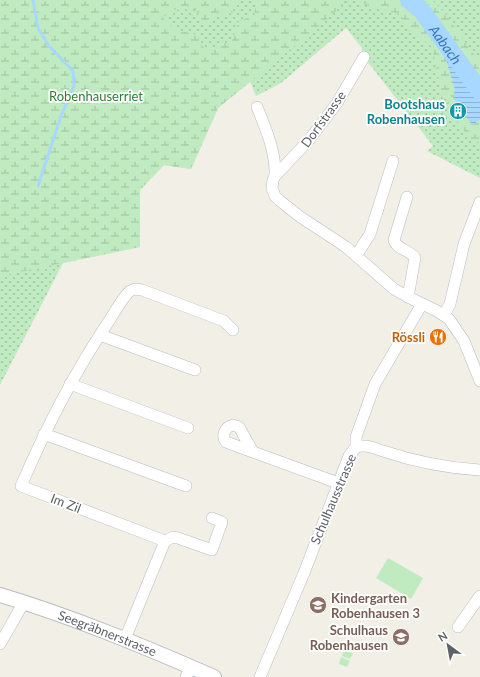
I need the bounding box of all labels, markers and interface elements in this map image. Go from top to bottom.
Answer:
water label: Aabach [426,20,466,67]
park label: Robenhauserriet [49,88,143,104]
street label: Dorfstrasse [297,88,349,150]
place label: Bootshaus Robenhausen [367,96,445,127]
building icon: Bootshaus Robenhausen [448,101,468,121]
restaurant icon: Rössli [428,327,448,347]
place label: Rössli [392,329,425,345]
street label: Schulhausstrasse [307,451,359,547]
street label: Im Zil [48,490,84,516]
place label: Kindergarten Robenhausen 3 [331,590,420,621]
school or university icon: Kindergarten Robenhausen 3 [308,595,328,615]
street label: Seegräbnerstrasse [56,607,159,660]
place label: Schulhaus Robenhausen [310,622,388,653]
north arrow [428,625,468,665]
school or university icon: Schulhaus Robenhausen [391,627,411,647]
text: N [435,628,449,644]

